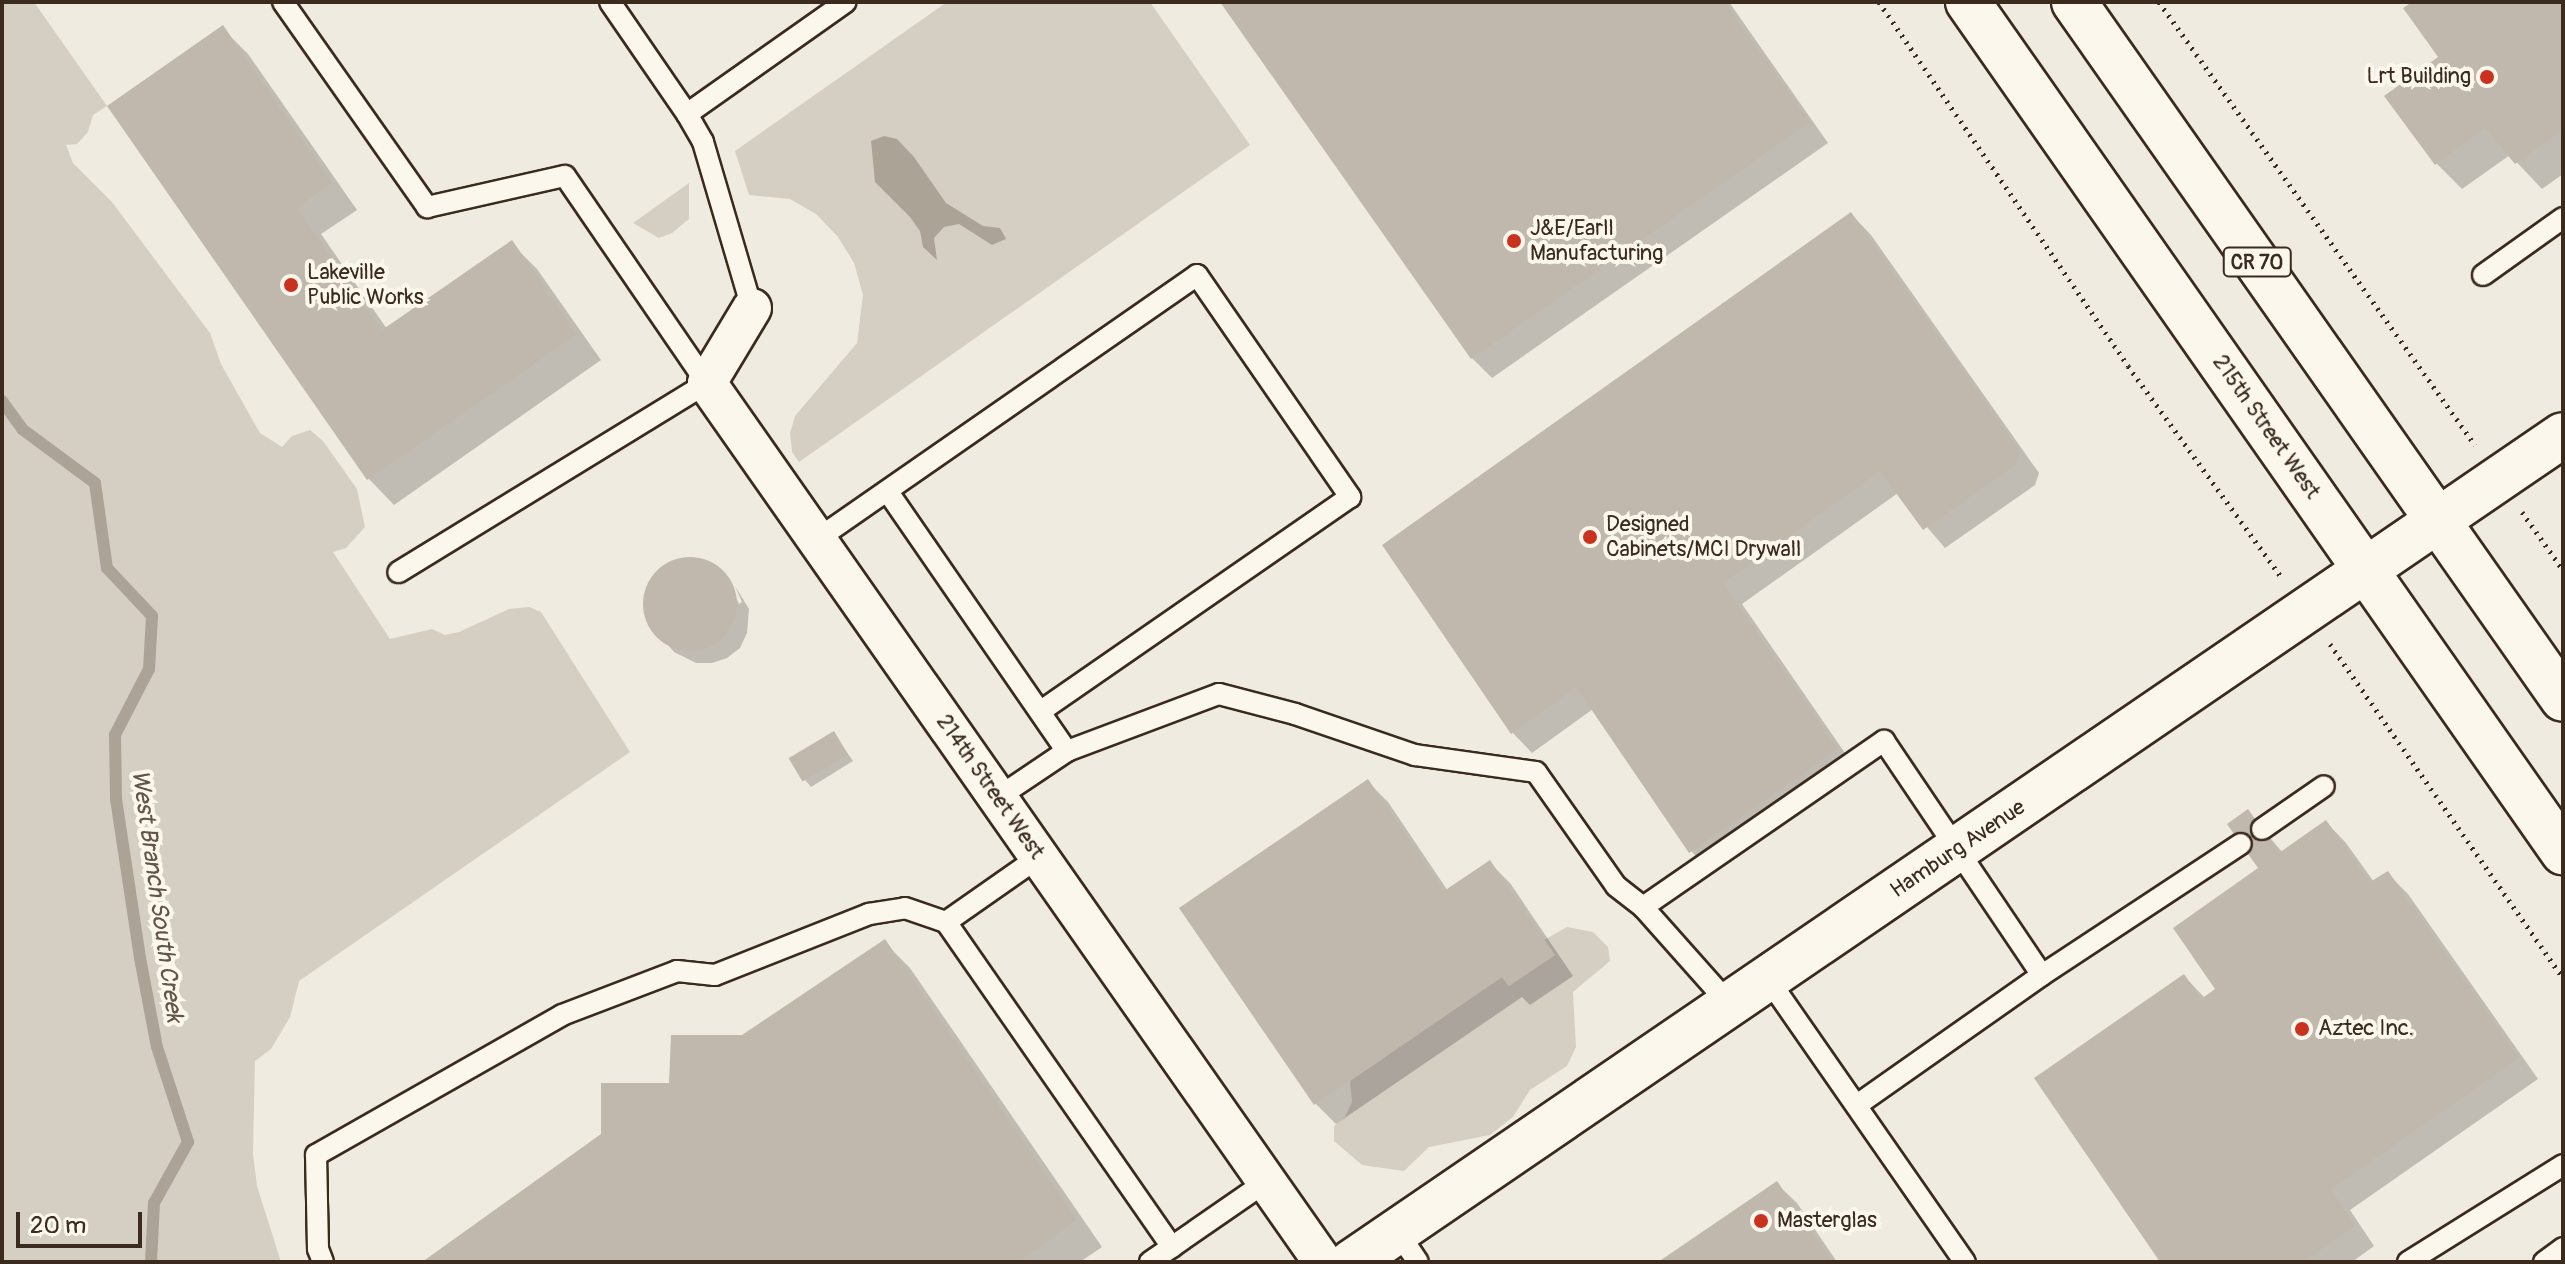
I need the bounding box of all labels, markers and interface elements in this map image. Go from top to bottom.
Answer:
place label: Lrt Building [2366,64,2471,90]
marker: Lrt Building [2478,68,2496,86]
place label: J&E/Earll Manufacturing [1530,215,1663,266]
marker: J&E/Earll Manufacturing [1505,232,1523,250]
road number: CR 70 [2221,246,2293,278]
place label: Lakeville Public Works [307,259,424,310]
marker: Lakeville Public Works [282,276,300,294]
street label: 215th Street West [2207,350,2325,504]
place label: Designed Cabinets/MCI Drywall [1606,511,1801,562]
marker: Designed Cabinets/MCI Drywall [1581,528,1599,546]
street label: 214th Street West [930,710,1050,864]
water label: West Branch South Creek [125,768,189,1024]
street label: Hamburg Avenue [1886,794,2030,904]
place label: Aztec Inc. [2318,1016,2414,1042]
marker: Aztec Inc. [2293,1020,2311,1038]
scale bar [20,1196,146,1246]
place label: Masterglas [1777,1208,1877,1234]
text: 20 m [30,1211,86,1240]
marker: Masterglas [1752,1212,1770,1230]

